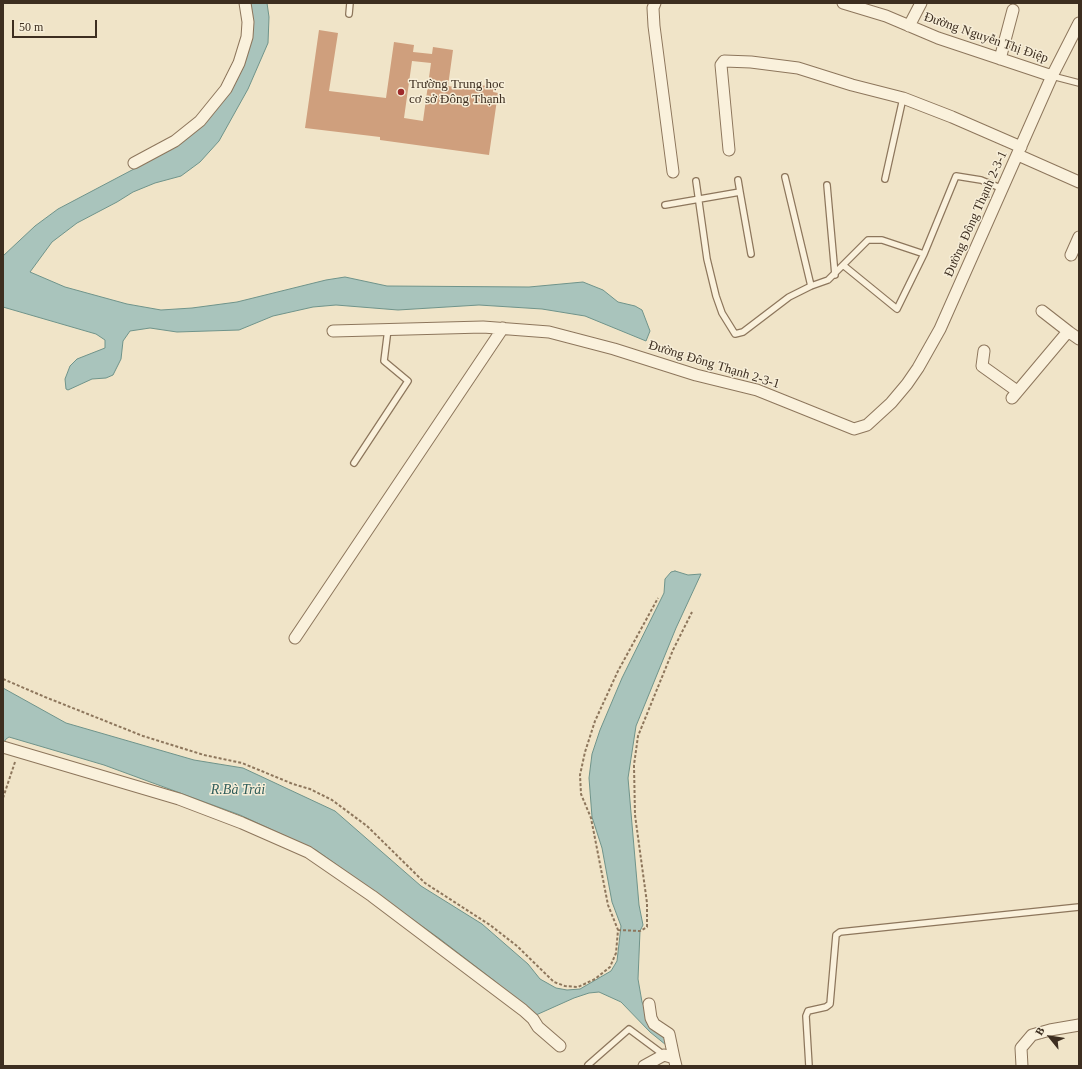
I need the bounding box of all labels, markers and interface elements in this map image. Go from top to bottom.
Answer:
street label: Đường Nguyễn Thị Điệp [922,9,1050,67]
scale bar [14,12,99,38]
text: 50 m [19,20,43,34]
place label: Trường Trung học cơ sở Đông Thạnh [409,77,505,108]
marker: Trường Trung học cơ sở Đông Thạnh [396,87,406,97]
street label: Đường Đông Thạnh 2-3-1 [941,149,1011,279]
street label: Đường Đông Thạnh 2-3-1 [647,338,781,392]
water label: R.Bà Trải [211,782,265,798]
north arrow [1030,1017,1070,1057]
text: B [1033,1025,1047,1037]

